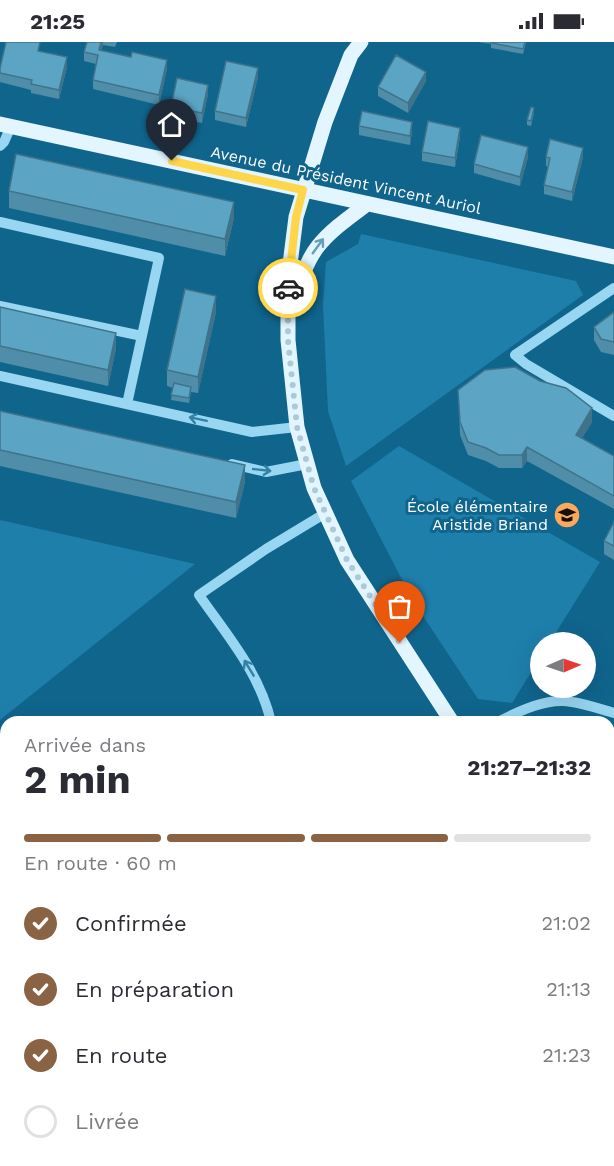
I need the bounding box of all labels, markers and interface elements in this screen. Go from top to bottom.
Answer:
text: 21:25 [30,9,85,34]
pin [146,99,197,161]
icon: home [155,108,188,141]
street label: Avenue du Président Vincent Auriol [209,142,483,218]
one-way arrow [311,238,324,254]
courier [258,258,318,318]
icon: car [272,272,305,305]
one-way arrow [189,413,208,425]
one-way arrow [252,465,271,476]
place label: École élémentaire Aristide Briand [407,497,548,534]
school or university icon: École élémentaire Aristide Briand [552,500,582,530]
pin [374,581,425,643]
icon: bag [383,590,416,623]
north arrow [530,632,596,698]
map controls [530,632,596,698]
one-way arrow [243,660,255,677]
text: Arrivée dans [24,733,146,757]
text: 21:27–21:32 [467,755,591,780]
text: 2 min [24,757,131,802]
text: En route · 60 m [24,851,177,875]
icon: check [24,907,57,940]
text: Confirmée [75,911,187,936]
text: 21:02 [542,911,591,935]
icon: check [24,973,57,1006]
text: En préparation [75,977,234,1002]
text: 21:13 [546,977,591,1001]
icon: check [24,1039,57,1072]
text: En route [75,1043,167,1068]
text: 21:23 [542,1043,591,1067]
text: Livrée [75,1109,139,1134]

